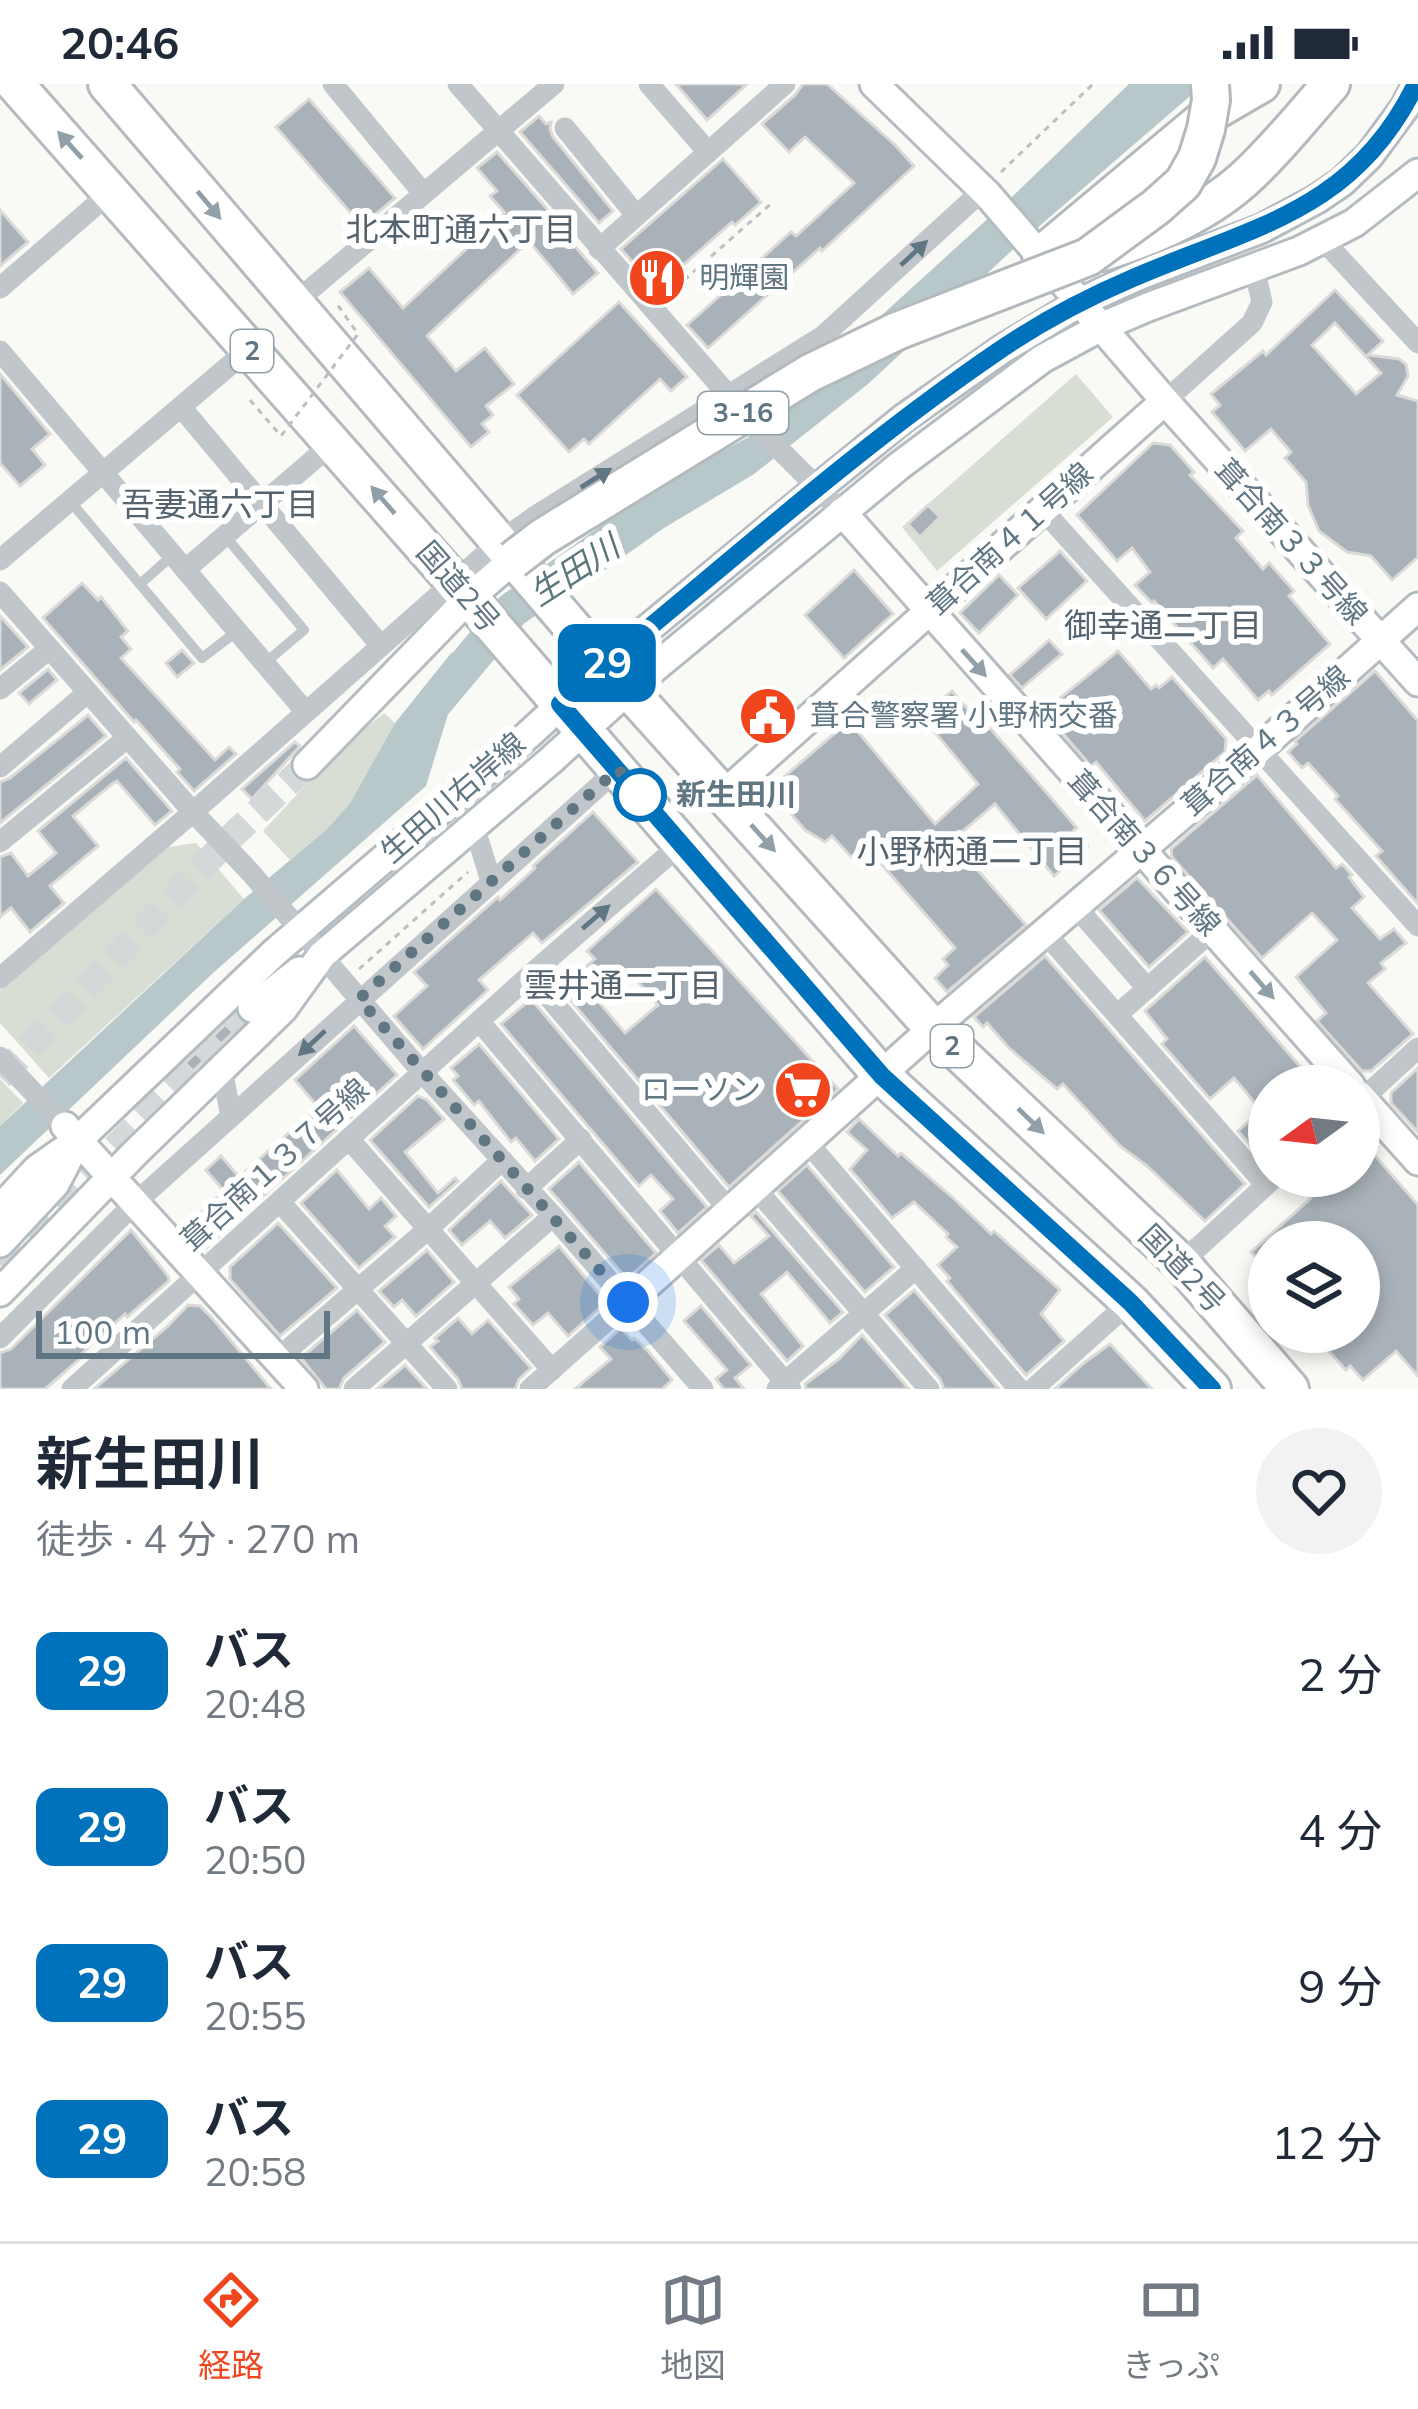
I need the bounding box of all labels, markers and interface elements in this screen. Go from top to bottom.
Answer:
text: 20:46 [60,14,179,70]
one-way arrow [57,130,84,159]
one-way arrow [196,190,222,220]
district label: 北本町通六丁目 [346,208,577,249]
one-way arrow [899,240,928,268]
restaurant icon: 明輝園 [626,247,688,309]
place label: 明輝園 [699,258,789,296]
road number: 2 [231,330,273,372]
road number: 3-16 [698,392,788,434]
street label: 葺合南３３号線 [1207,451,1376,632]
street label: 葺合南４１号線 [919,454,1100,623]
one-way arrow [580,467,613,489]
district label: 吾妻通六丁目 [121,483,319,524]
one-way arrow [370,486,397,515]
water label: 生田川 [521,524,629,614]
street label: 国道2号 [409,533,509,640]
district label: 御幸通二丁目 [1064,604,1262,645]
line badge: 29 [553,624,661,702]
text: 29 [582,636,632,689]
one-way arrow [960,649,987,678]
street label: 葺合南４３号線 [1174,657,1357,823]
public building icon: 葺合警察署 小野柄交番 [737,685,799,747]
place label: 葺合警察署 小野柄交番 [810,696,1118,734]
street label: 生田川右岸線 [372,724,533,871]
street label: 葺合南３６号線 [1060,762,1229,943]
marker: 新生田川 [615,770,665,820]
place label: 新生田川 [676,775,796,813]
one-way arrow [749,824,776,853]
district label: 小野柄通二丁目 [857,830,1088,871]
one-way arrow [581,905,611,931]
district label: 雲井通二丁目 [524,964,722,1005]
one-way arrow [1248,971,1275,1000]
road number: 2 [931,1025,973,1067]
one-way arrow [297,1029,326,1056]
supermarket icon: ローソン [772,1059,834,1121]
north arrow [1248,1065,1380,1197]
map controls [1248,1065,1380,1353]
street label: 葺合南１３７号線 [172,1070,376,1259]
place label: ローソン [641,1070,761,1108]
one-way arrow [1016,1107,1045,1135]
street label: 国道2号 [1132,1216,1234,1320]
button: layers [1248,1221,1380,1353]
your location [598,1272,658,1332]
scale bar [36,1305,330,1358]
text: 100 m [54,1311,151,1352]
text: 新生田川 [36,1427,264,1498]
button: heart [1256,1428,1382,1554]
text: 徒歩 · 4 分 · 270 m [36,1514,360,1563]
text: バス [204,1621,294,1677]
text: 29 [77,1644,127,1697]
text: 2 分 [1298,1646,1382,1702]
text: 20:48 [204,1679,307,1728]
text: バス [204,1777,294,1833]
text: 29 [77,1800,127,1853]
text: 4 分 [1298,1802,1382,1858]
text: 20:50 [204,1835,307,1884]
text: バス [204,1933,294,1989]
text: 29 [77,1956,127,2009]
text: 9 分 [1298,1958,1382,2014]
text: 20:55 [204,1991,307,2040]
text: バス [204,2089,294,2145]
text: 29 [77,2112,127,2165]
text: 12 分 [1271,2114,1382,2170]
text: 20:58 [204,2147,307,2196]
tab: 経路 [198,2267,264,2387]
tab: 地図 [660,2267,726,2387]
tab: きっぷ [1122,2267,1220,2387]

